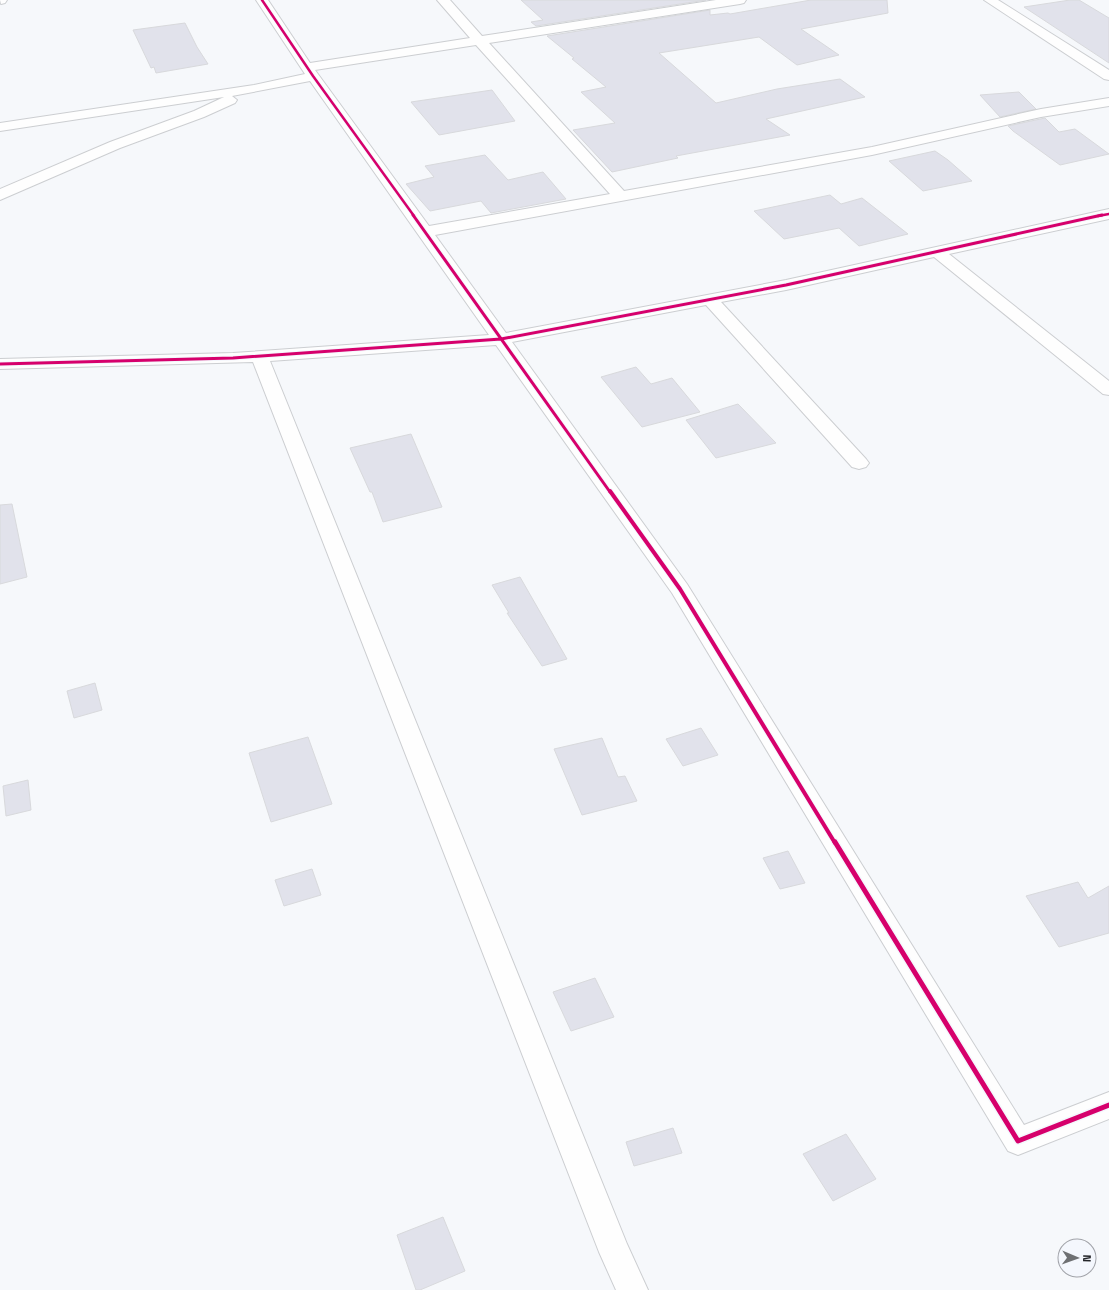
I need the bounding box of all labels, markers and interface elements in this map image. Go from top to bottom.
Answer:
north arrow [1057,1238,1097,1278]
text: N [1080,1254,1094,1262]

